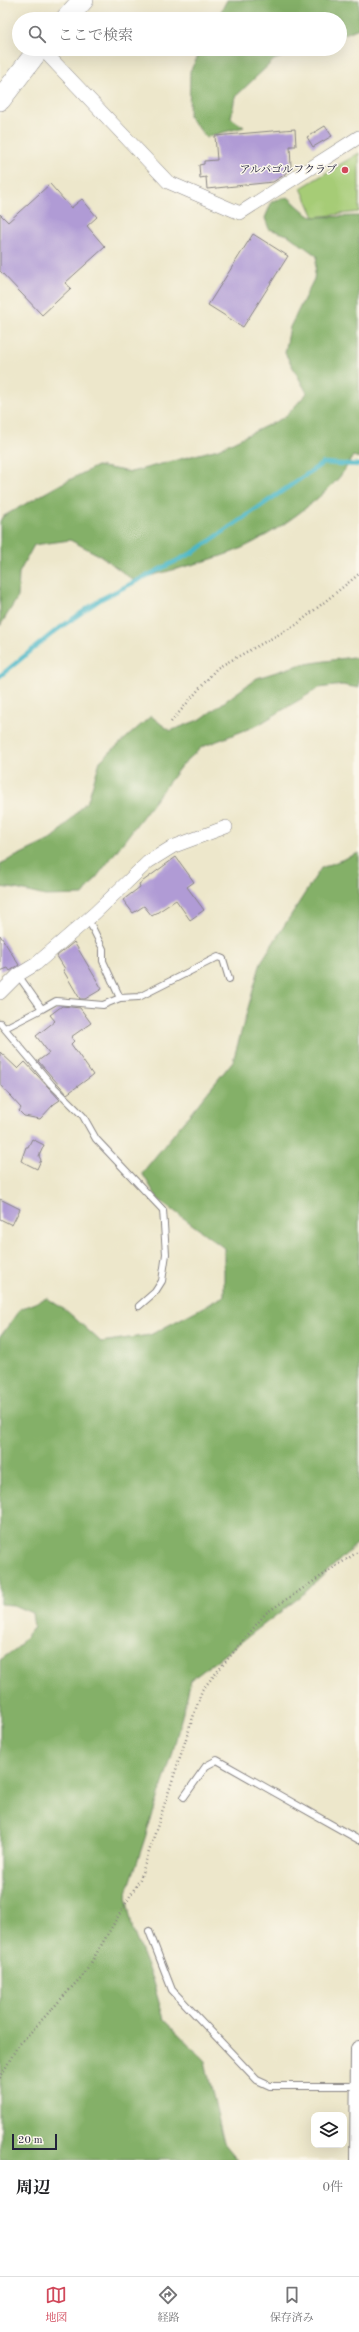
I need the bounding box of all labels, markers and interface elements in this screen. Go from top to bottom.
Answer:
search box [12,12,347,56]
icon: search [26,23,48,45]
text: ここで検索 [58,29,133,44]
place label: アルバゴルフクラブ [240,163,337,176]
marker: アルバゴルフクラブ [340,165,350,175]
map controls [311,2112,347,2148]
button: layers [311,2112,347,2148]
scale bar [12,2132,57,2151]
text: 20 m [18,2135,43,2146]
text: 周辺 [16,2180,50,2197]
text: 0件 [322,2181,343,2194]
tab: 地図 [45,2284,67,2326]
tab: 経路 [157,2284,179,2326]
tab: 保存済み [270,2284,314,2326]

